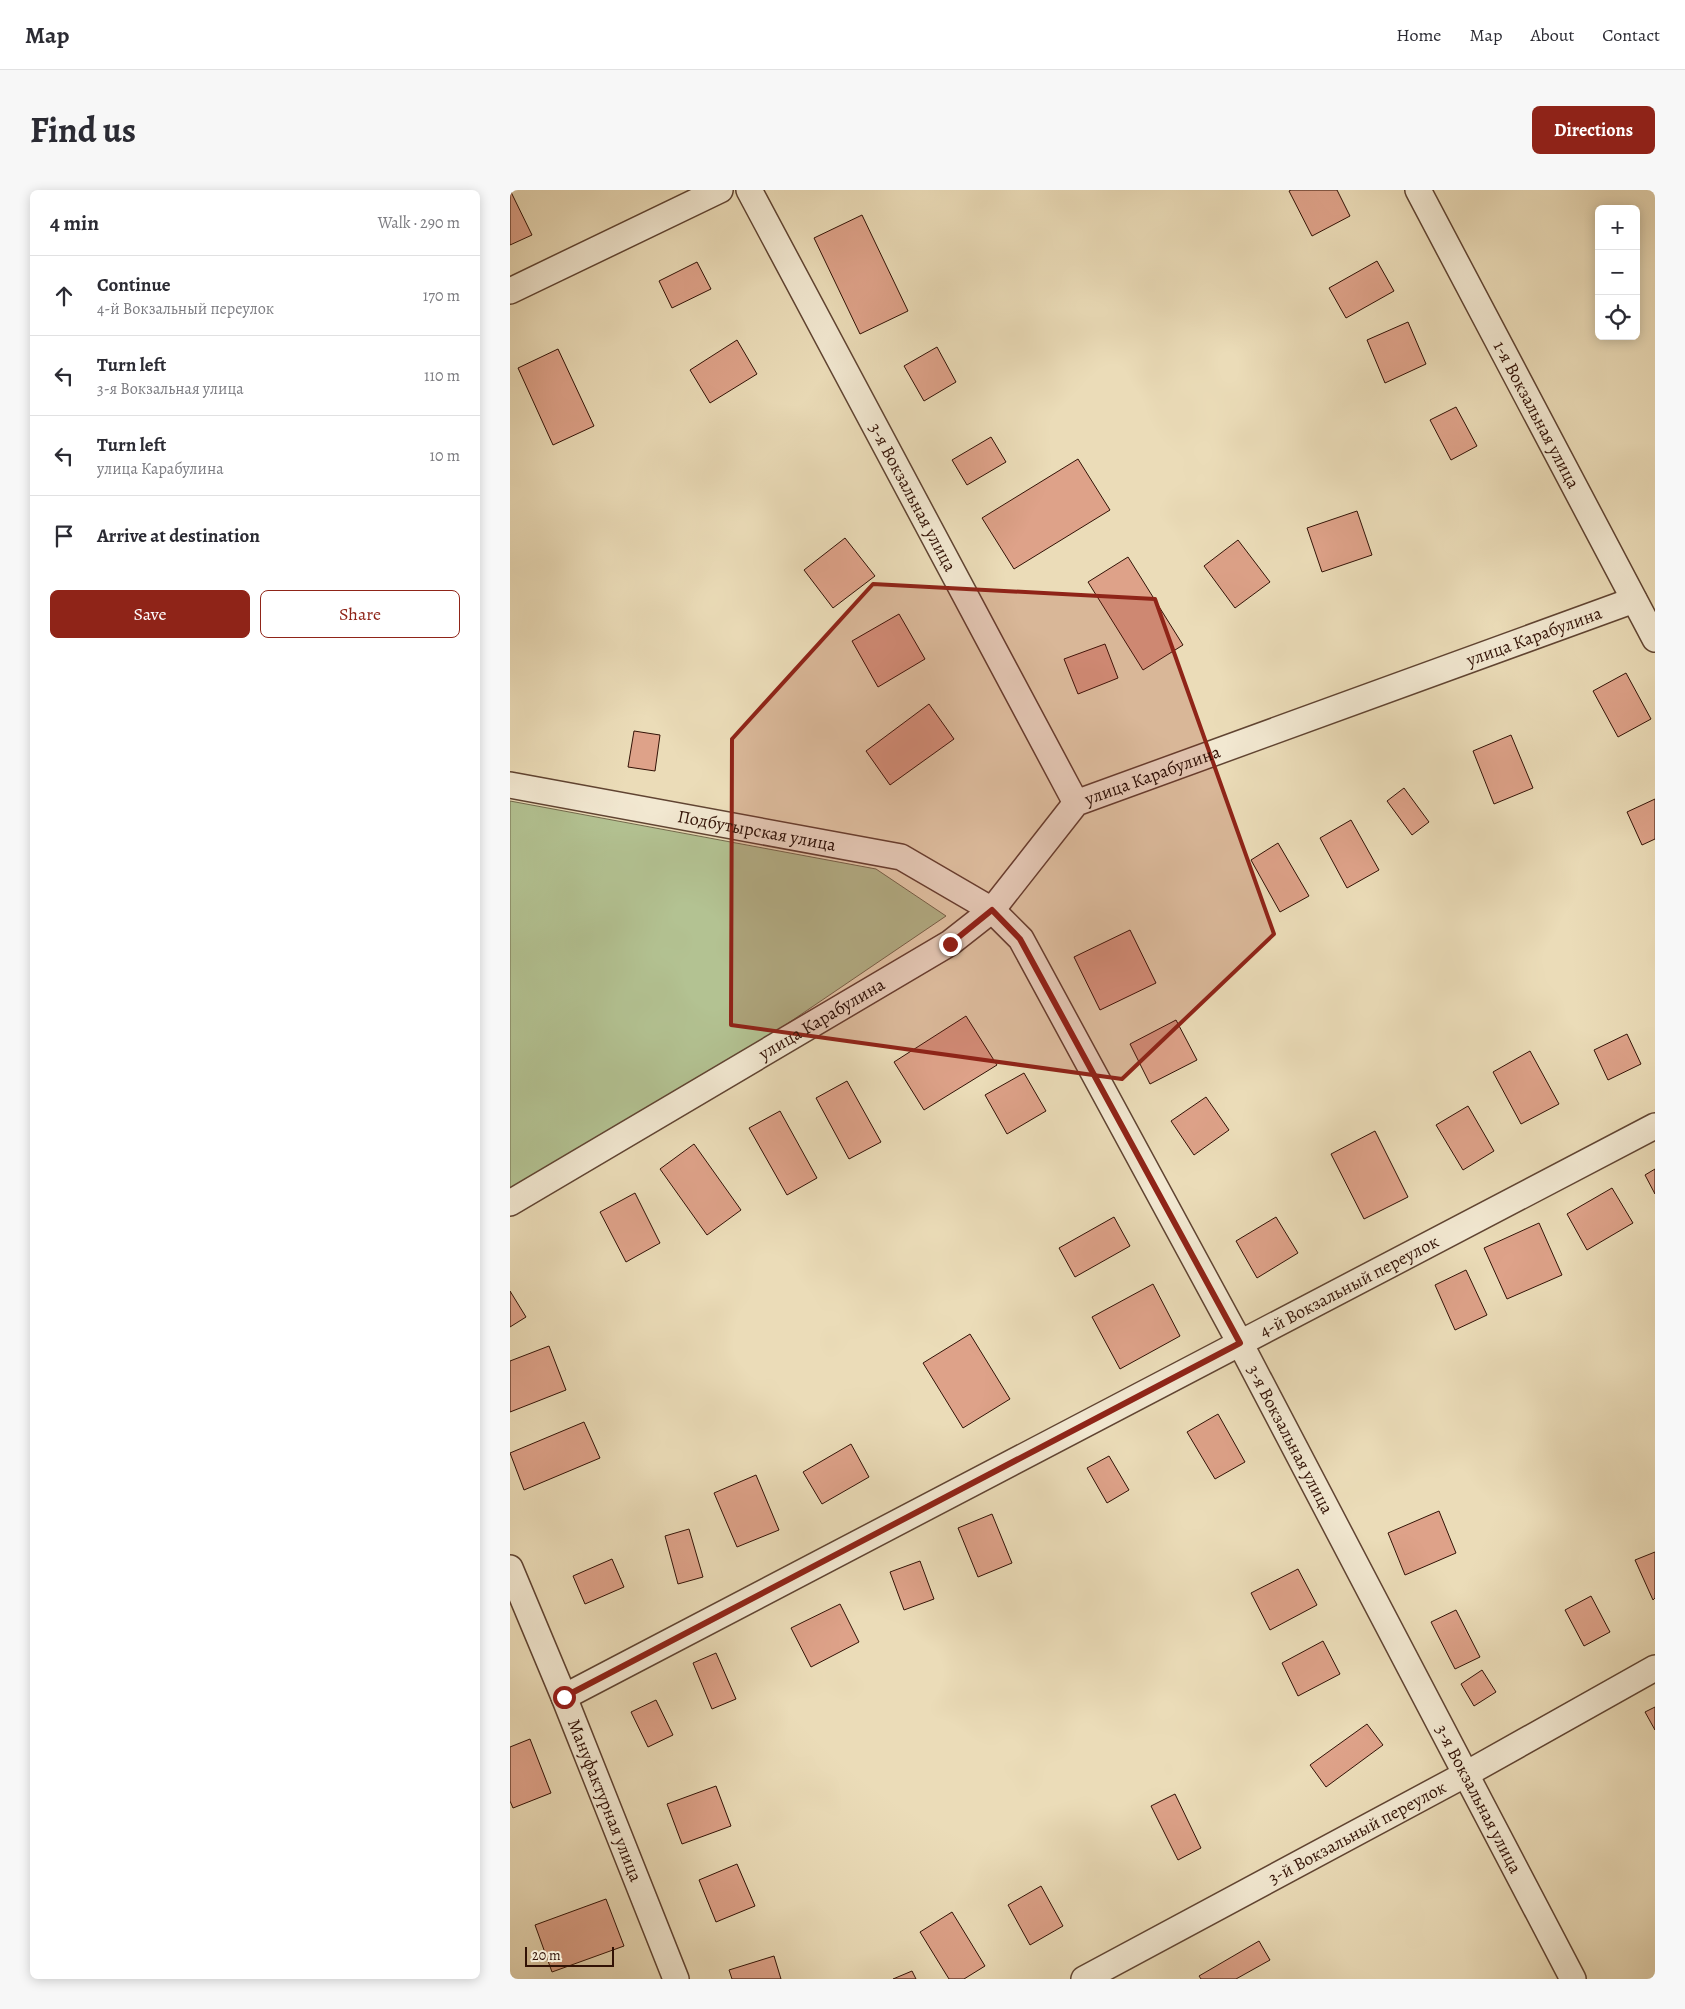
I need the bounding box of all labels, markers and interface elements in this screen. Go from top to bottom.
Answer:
text: Map [25,19,69,51]
text: Home [1396,23,1441,47]
text: Map [1469,23,1502,47]
text: About [1530,23,1574,47]
text: Contact [1602,23,1660,47]
text: Find us [30,106,136,154]
button: Directions [1532,106,1655,154]
map controls [1595,205,1640,340]
button: + [1595,205,1640,250]
text: 4 min [50,209,99,237]
text: Walk · 290 m [378,212,460,234]
button: − [1595,250,1640,295]
text: Continue [97,272,171,298]
icon: ahead [50,282,78,310]
text: 170 m [423,285,460,307]
button: locate [1595,295,1640,340]
text: 4-й Вокзальный переулок [97,298,274,320]
street label: 1-я Вокзальная улица [1488,337,1586,493]
text: Turn left [97,352,166,378]
icon: left [50,362,78,390]
text: 110 m [424,365,460,387]
text: 3-я Вокзальная улица [97,378,244,400]
street label: 3-я Вокзальная улица [863,418,963,576]
text: Turn left [97,432,166,458]
icon: left [50,442,78,470]
text: 10 m [430,445,460,467]
text: улица Карабулина [97,458,224,480]
icon: arrive [50,522,78,550]
text: Arrive at destination [97,523,260,549]
button: Save [50,590,250,638]
button: Share [260,590,460,638]
street label: улица Карабулина [1462,600,1606,672]
street label: улица Карабулина [1081,739,1224,811]
street label: Подбутырская улица [676,804,839,857]
route end [939,933,962,956]
street label: улица Карабулина [753,972,890,1066]
street label: 4-й Вокзальный переулок [1255,1229,1443,1343]
street label: 3-я Вокзальная улица [1241,1360,1340,1519]
route start [553,1686,576,1709]
street label: Мануфактурная улица [562,1715,648,1886]
street label: 3-я Вокзальная улица [1430,1720,1528,1878]
street label: 3-й Вокзальный переулок [1264,1775,1450,1890]
scale bar [525,1944,614,1967]
text: 20 m [532,1946,561,1965]

